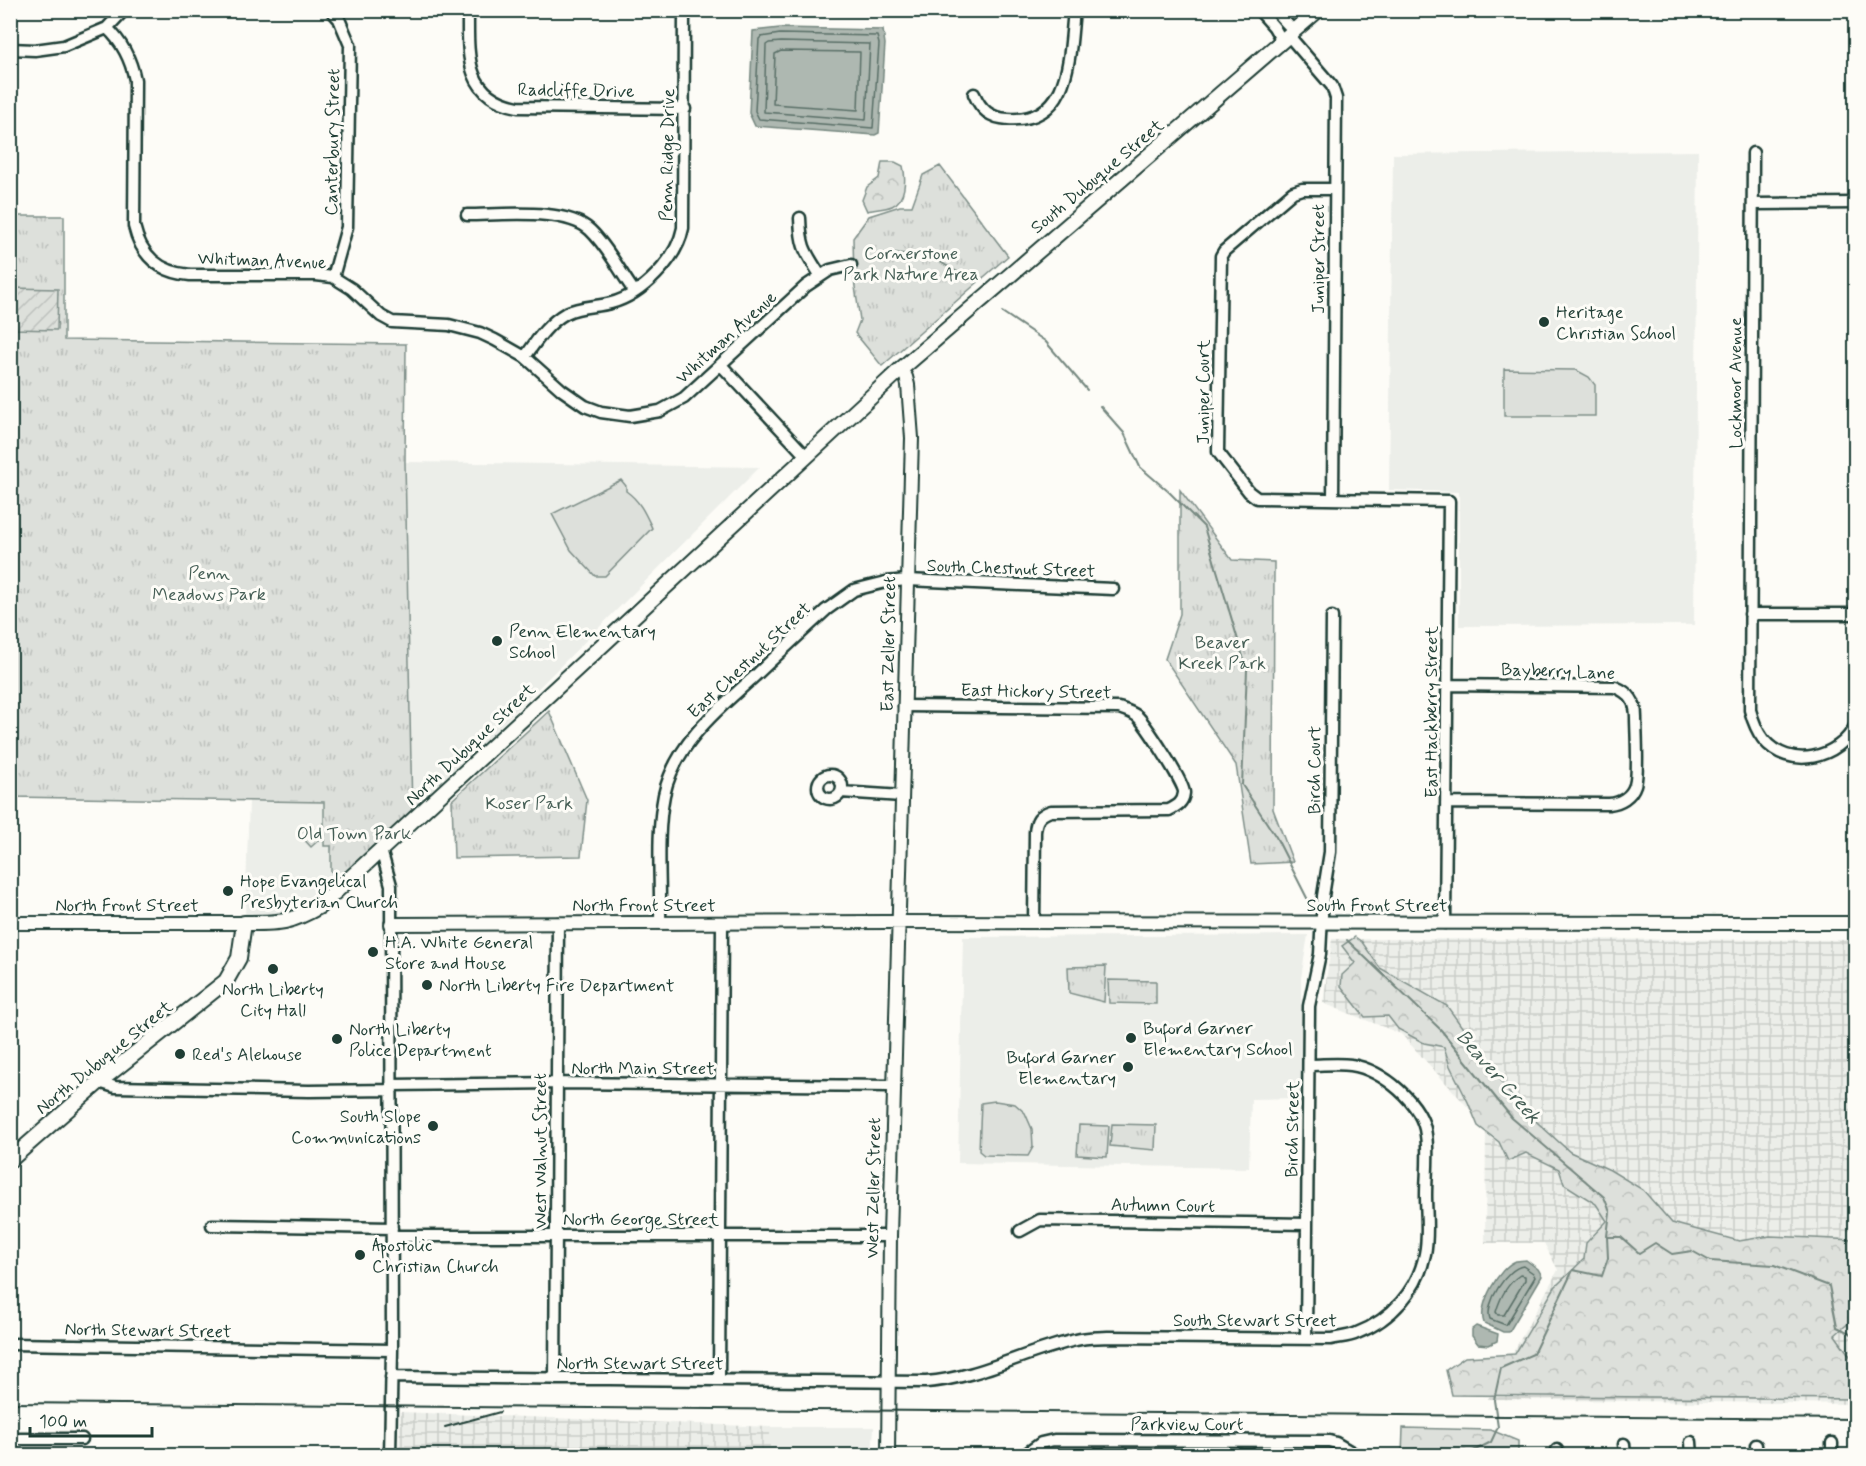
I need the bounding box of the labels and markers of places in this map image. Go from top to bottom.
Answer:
place label: Heritage Christian School [1556,301,1676,346]
marker: Heritage Christian School [1537,315,1551,329]
place label: Penn Elementary School [509,620,656,665]
marker: Penn Elementary School [490,634,504,648]
place label: Hope Evangelical Presbyterian Church [240,870,398,915]
marker: Hope Evangelical Presbyterian Church [221,884,235,898]
place label: H.A. White General Store and House [385,931,533,976]
marker: H.A. White General Store and House [366,945,380,959]
marker: North Liberty City Hall [266,962,280,976]
place label: North Liberty Fire Department [439,974,675,998]
place label: North Liberty City Hall [222,978,324,1023]
marker: North Liberty Fire Department [420,978,434,992]
place label: Buford Garner Elementary School [1143,1017,1293,1062]
place label: North Liberty Police Department [349,1018,492,1063]
marker: Buford Garner Elementary School [1124,1031,1138,1045]
marker: North Liberty Police Department [330,1032,344,1046]
place label: Red's Alehouse [192,1043,302,1067]
place label: Buford Garner Elementary [1006,1046,1117,1091]
marker: Red's Alehouse [173,1047,187,1061]
marker: Buford Garner Elementary [1121,1060,1135,1074]
place label: South Slope Communications [291,1105,421,1150]
marker: South Slope Communications [426,1119,440,1133]
place label: Apostolic Christian Church [372,1234,499,1279]
marker: Apostolic Christian Church [353,1248,367,1262]

